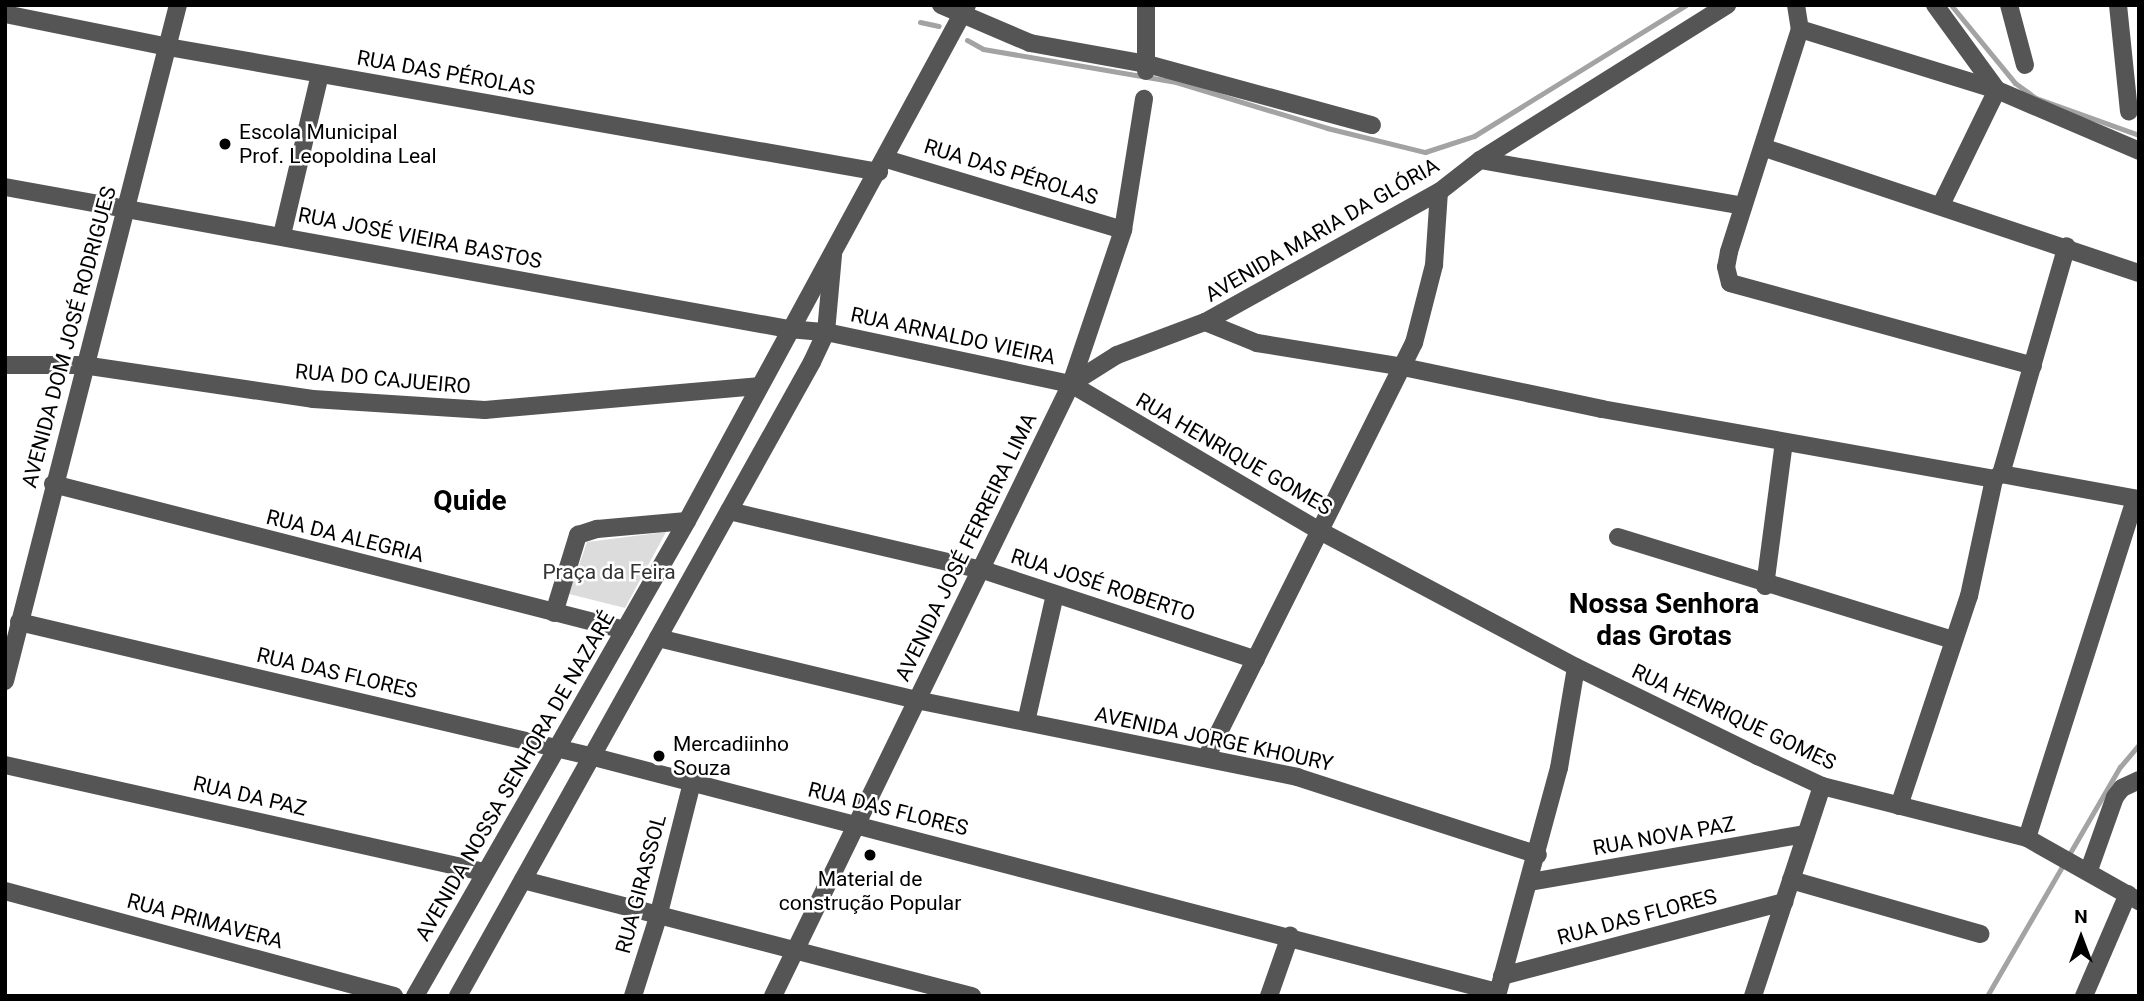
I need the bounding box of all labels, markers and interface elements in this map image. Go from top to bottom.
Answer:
street label: RUA DAS PÉROLAS [355,45,537,101]
place label: Escola Municipal Prof. Leopoldina Leal [239,119,437,169]
street label: RUA DAS PÉROLAS [921,134,1101,210]
marker: Escola Municipal Prof. Leopoldina Leal [217,136,233,152]
street label: AVENIDA MARIA DA GLÓRIA [1201,153,1443,307]
street label: AVENIDA DOM JOSÉ RODRIGUES [17,184,121,490]
street label: RUA JOSÉ VIEIRA BASTOS [296,202,544,274]
street label: RUA ARNALDO VIEIRA [848,302,1058,370]
street label: RUA DO CAJUEIRO [294,359,472,399]
street label: RUA HENRIQUE GOMES [1131,387,1337,521]
street label: AVENIDA JOSÉ FERREIRA LIMA [890,409,1042,685]
district label: Quide [433,484,507,518]
street label: RUA DA ALEGRIA [264,504,426,568]
street label: RUA JOSÉ ROBERTO [1008,543,1198,627]
park label: Praça da Feira [542,559,676,585]
district label: Nossa Senhora das Grotas [1569,587,1759,653]
street label: AVENIDA NOSSA SENHORA DE NAZARÉ [410,607,620,945]
street label: RUA DAS FLORES [254,642,420,704]
street label: RUA HENRIQUE GOMES [1628,659,1840,775]
street label: AVENIDA JORGE KHOURY [1093,701,1335,777]
place label: Mercadiinho Souza [673,731,789,781]
marker: Mercadiinho Souza [651,748,667,764]
street label: RUA DA PAZ [191,771,309,821]
street label: RUA DAS FLORES [805,777,971,841]
street label: RUA NOVA PAZ [1591,811,1737,861]
street label: RUA GIRASSOL [610,812,672,956]
marker: Material de construção Popular [862,847,878,863]
place label: Material de construção Popular [779,866,961,916]
street label: RUA DAS FLORES [1554,884,1720,950]
street label: RUA PRIMAVERA [124,888,286,954]
north arrow [2046,903,2116,973]
text: N [2074,905,2088,928]

